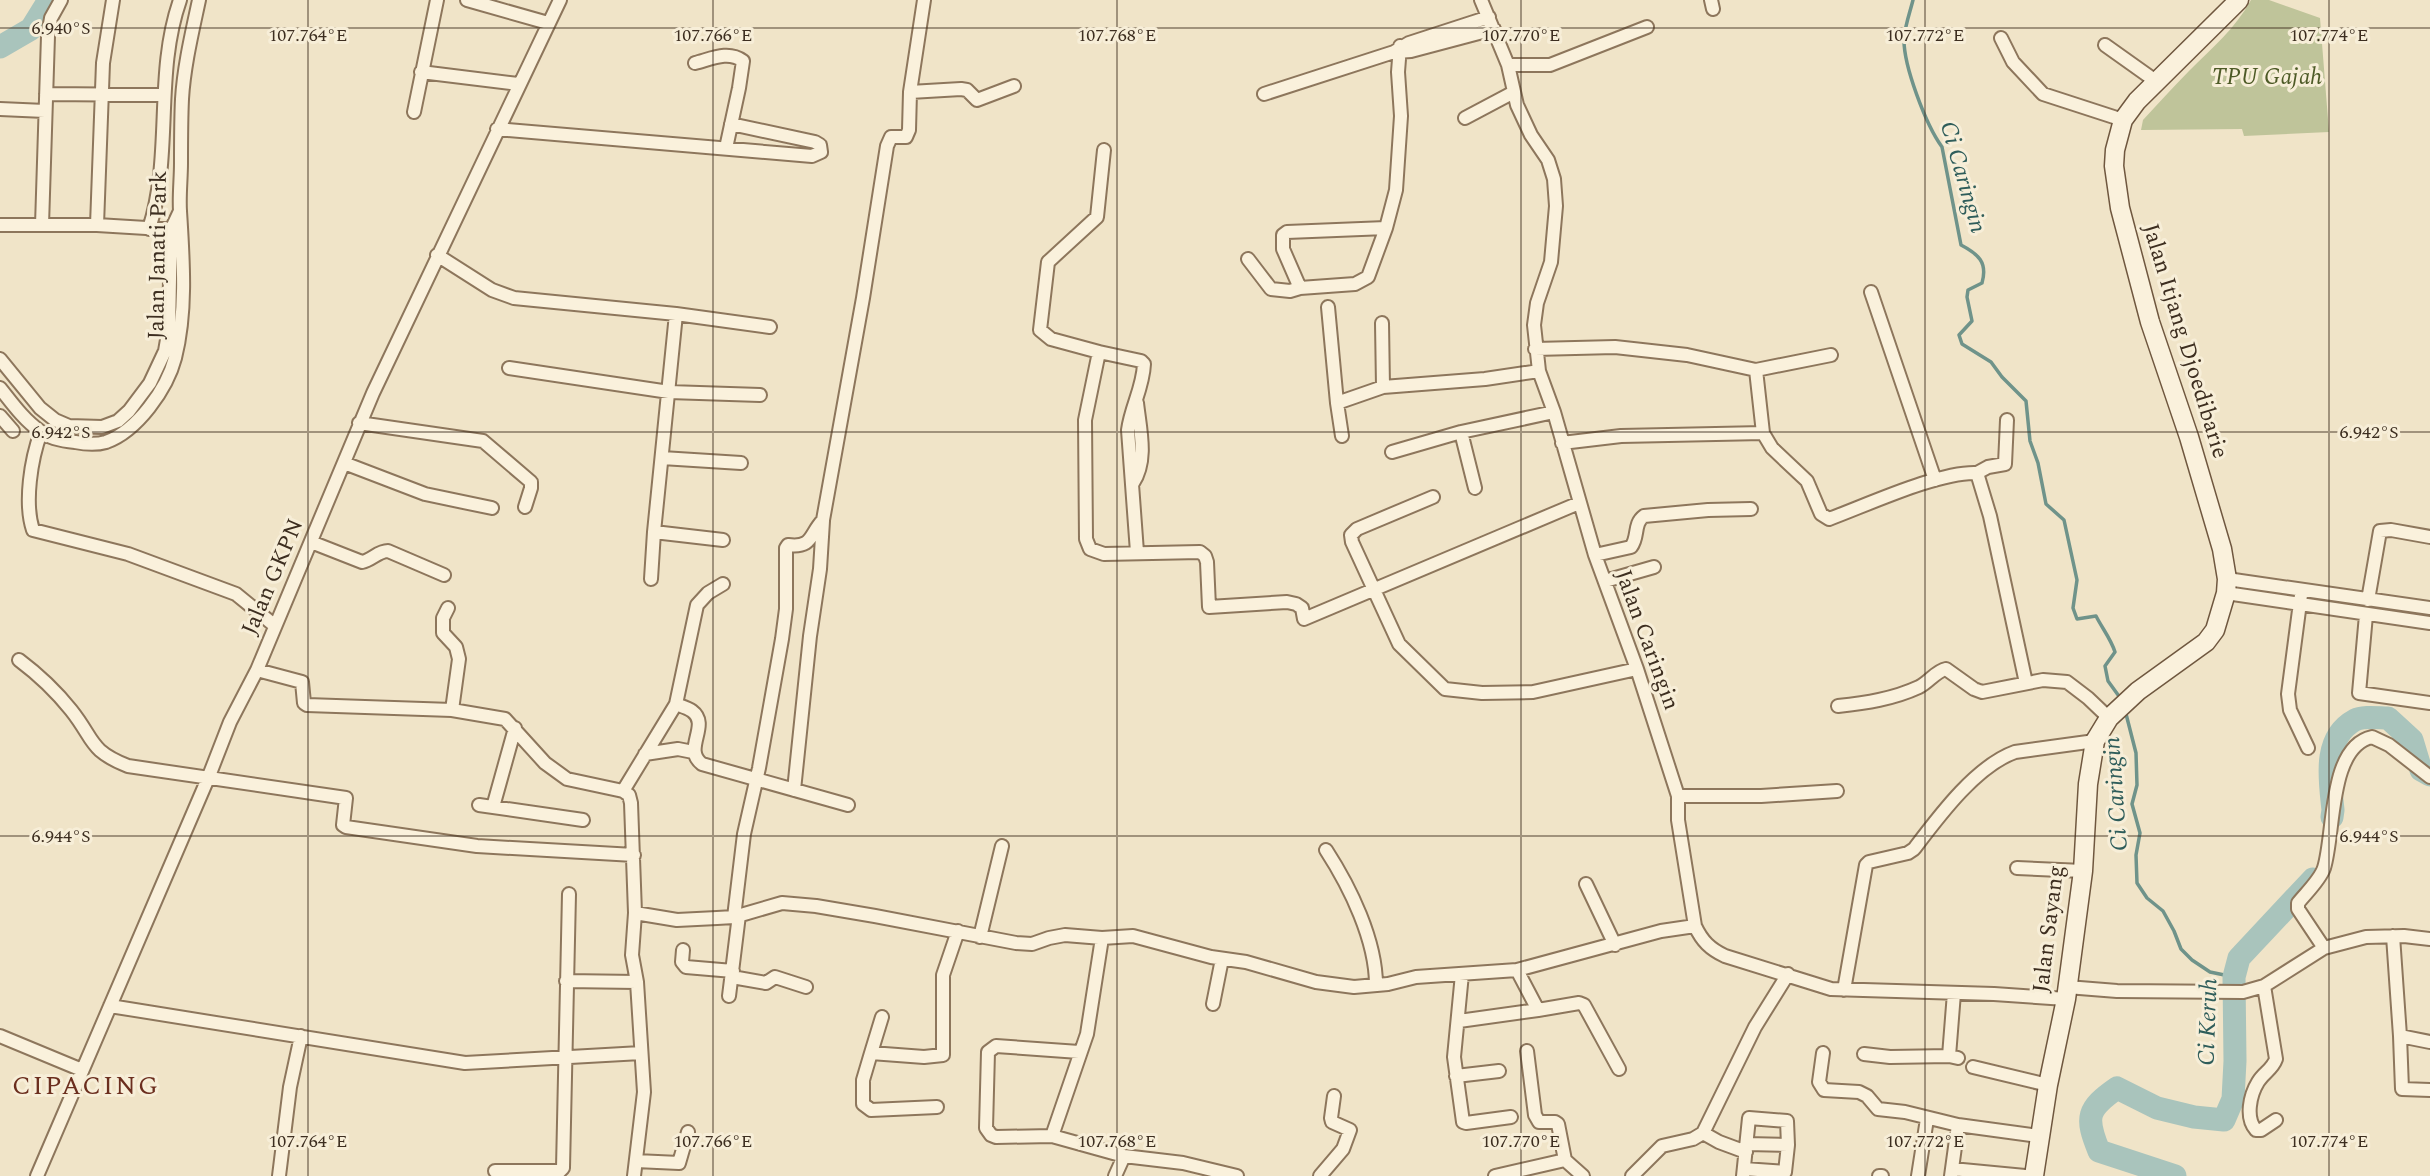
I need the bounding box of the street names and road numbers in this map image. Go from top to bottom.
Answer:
street label: Jalan Janati Park [139,170,177,340]
street label: Jalan Itjang Djoedibarie [2133,219,2237,463]
street label: Jalan GKPN [233,513,313,641]
street label: Jalan Caringin [1605,565,1689,715]
street label: Jalan Sayang [2024,863,2074,995]

